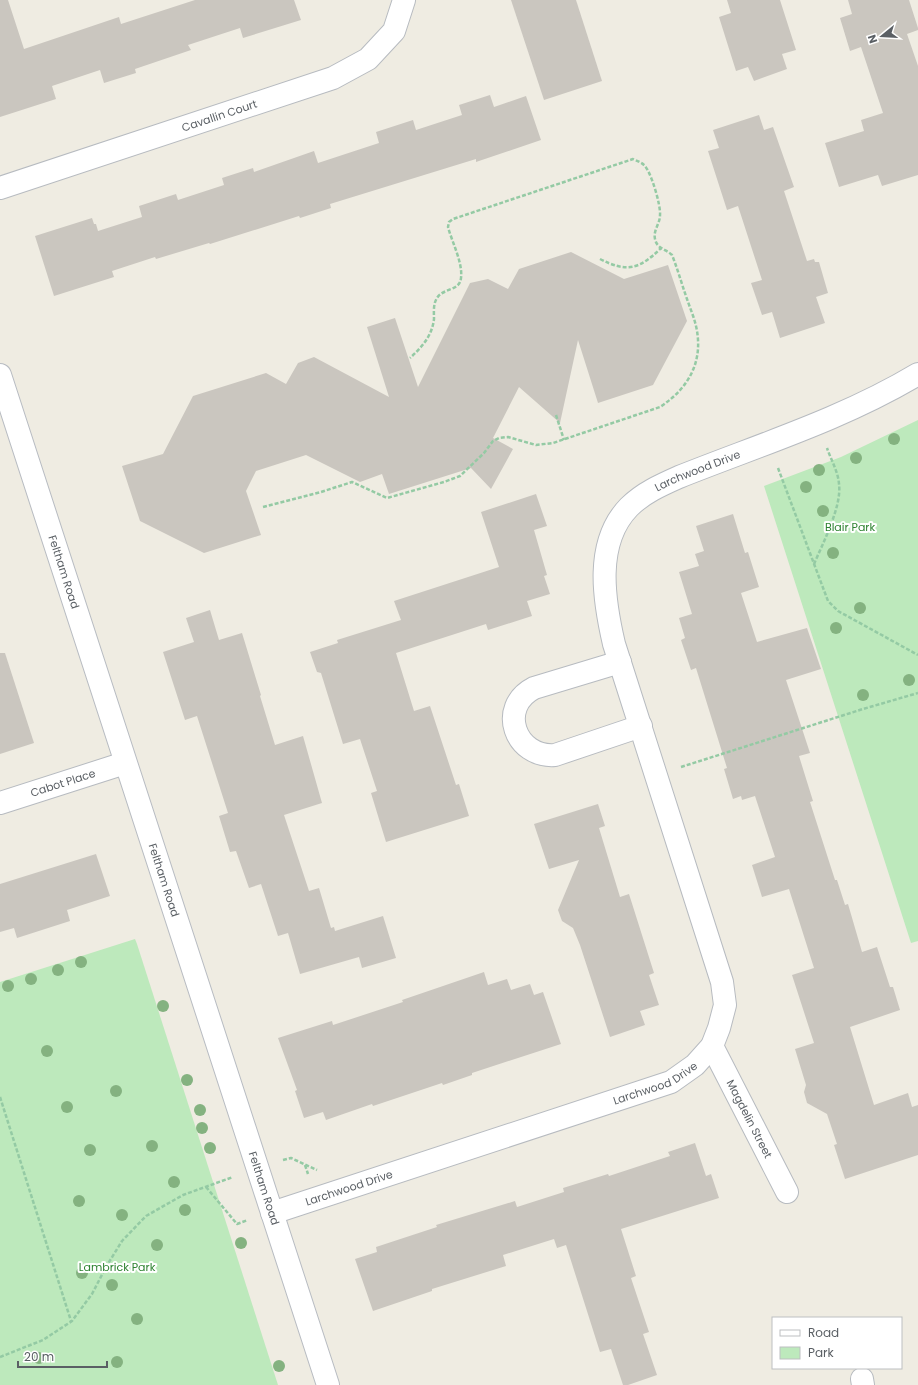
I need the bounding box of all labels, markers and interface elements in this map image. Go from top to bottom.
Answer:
north arrow [862,16,902,56]
text: N [864,33,881,46]
street label: Cavallin Court [180,96,259,135]
street label: Larchwood Drive [652,446,743,495]
park label: Blair Park [825,519,875,535]
street label: Feltham Road [45,533,83,611]
street label: Cabot Place [28,765,98,801]
street label: Feltham Road [145,841,183,919]
street label: Larchwood Drive [611,1058,701,1108]
street label: Magdelin Street [723,1077,776,1161]
street label: Feltham Road [245,1149,284,1227]
street label: Larchwood Drive [303,1166,395,1210]
park label: Lambrick Park [79,1259,156,1275]
legend [772,1317,902,1369]
text: Road [808,1324,839,1341]
scale bar [18,1343,107,1369]
text: Park [808,1344,835,1361]
text: 20 m [24,1348,54,1365]

